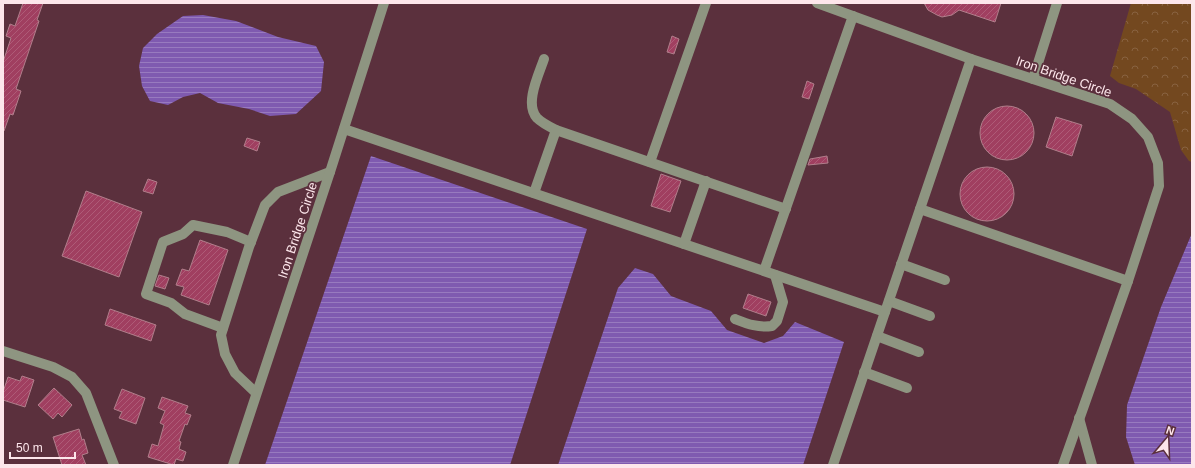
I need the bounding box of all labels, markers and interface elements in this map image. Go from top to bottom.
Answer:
street label: Iron Bridge Circle [1014,53,1114,100]
street label: Iron Bridge Circle [275,180,320,280]
north arrow [1147,420,1187,460]
text: N [1165,424,1176,438]
scale bar [10,434,75,460]
text: 50 m [16,441,43,455]

